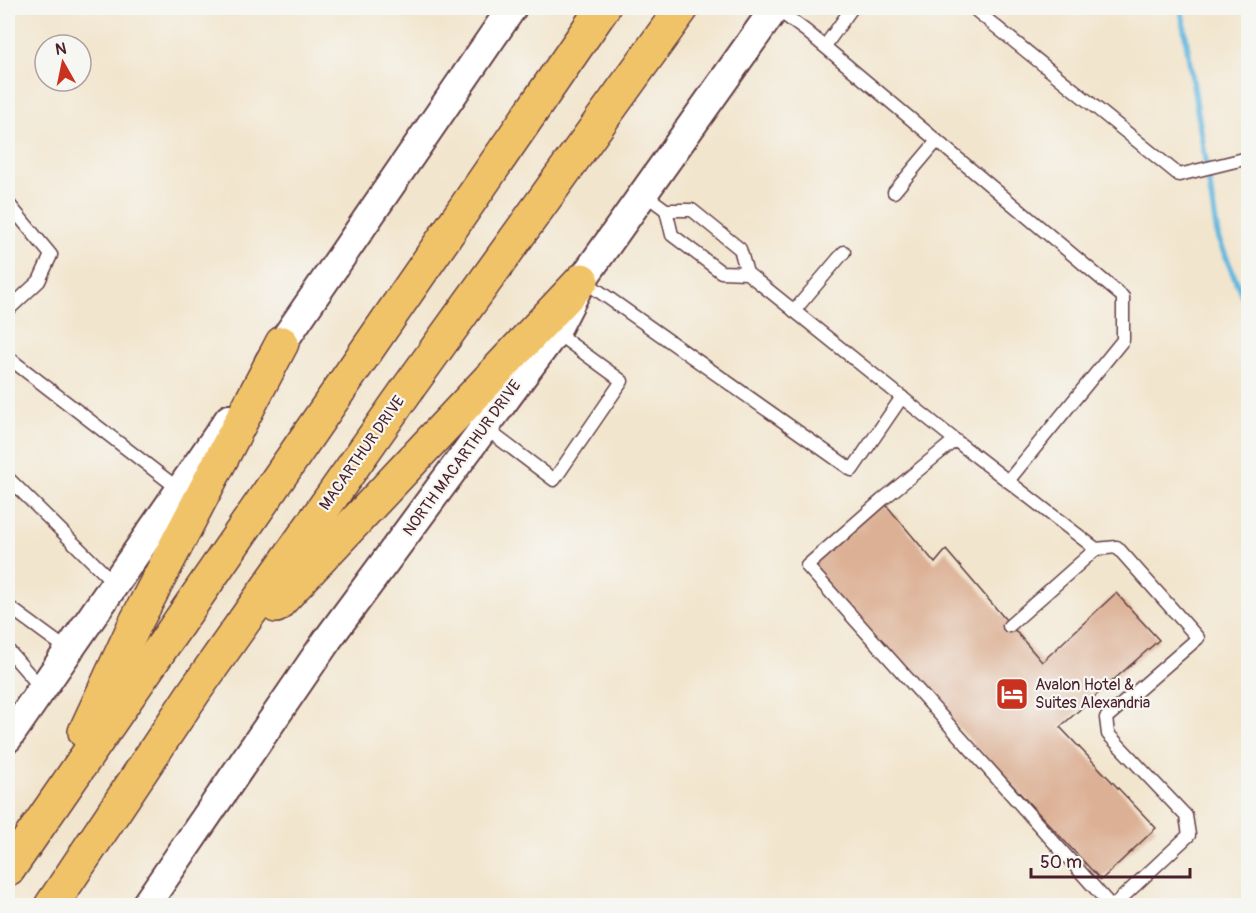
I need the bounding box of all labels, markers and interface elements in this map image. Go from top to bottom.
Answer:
north arrow [33,33,93,93]
text: N [54,38,68,60]
street label: NORTH MACARTHUR DRIVE [399,376,525,540]
street label: MACARTHUR DRIVE [315,392,409,514]
place label: Avalon Hotel & Suites Alexandria [1035,675,1150,713]
hotel icon: Avalon Hotel & Suites Alexandria [994,676,1030,712]
scale bar [1031,841,1190,879]
text: 50 m [1040,851,1082,874]

